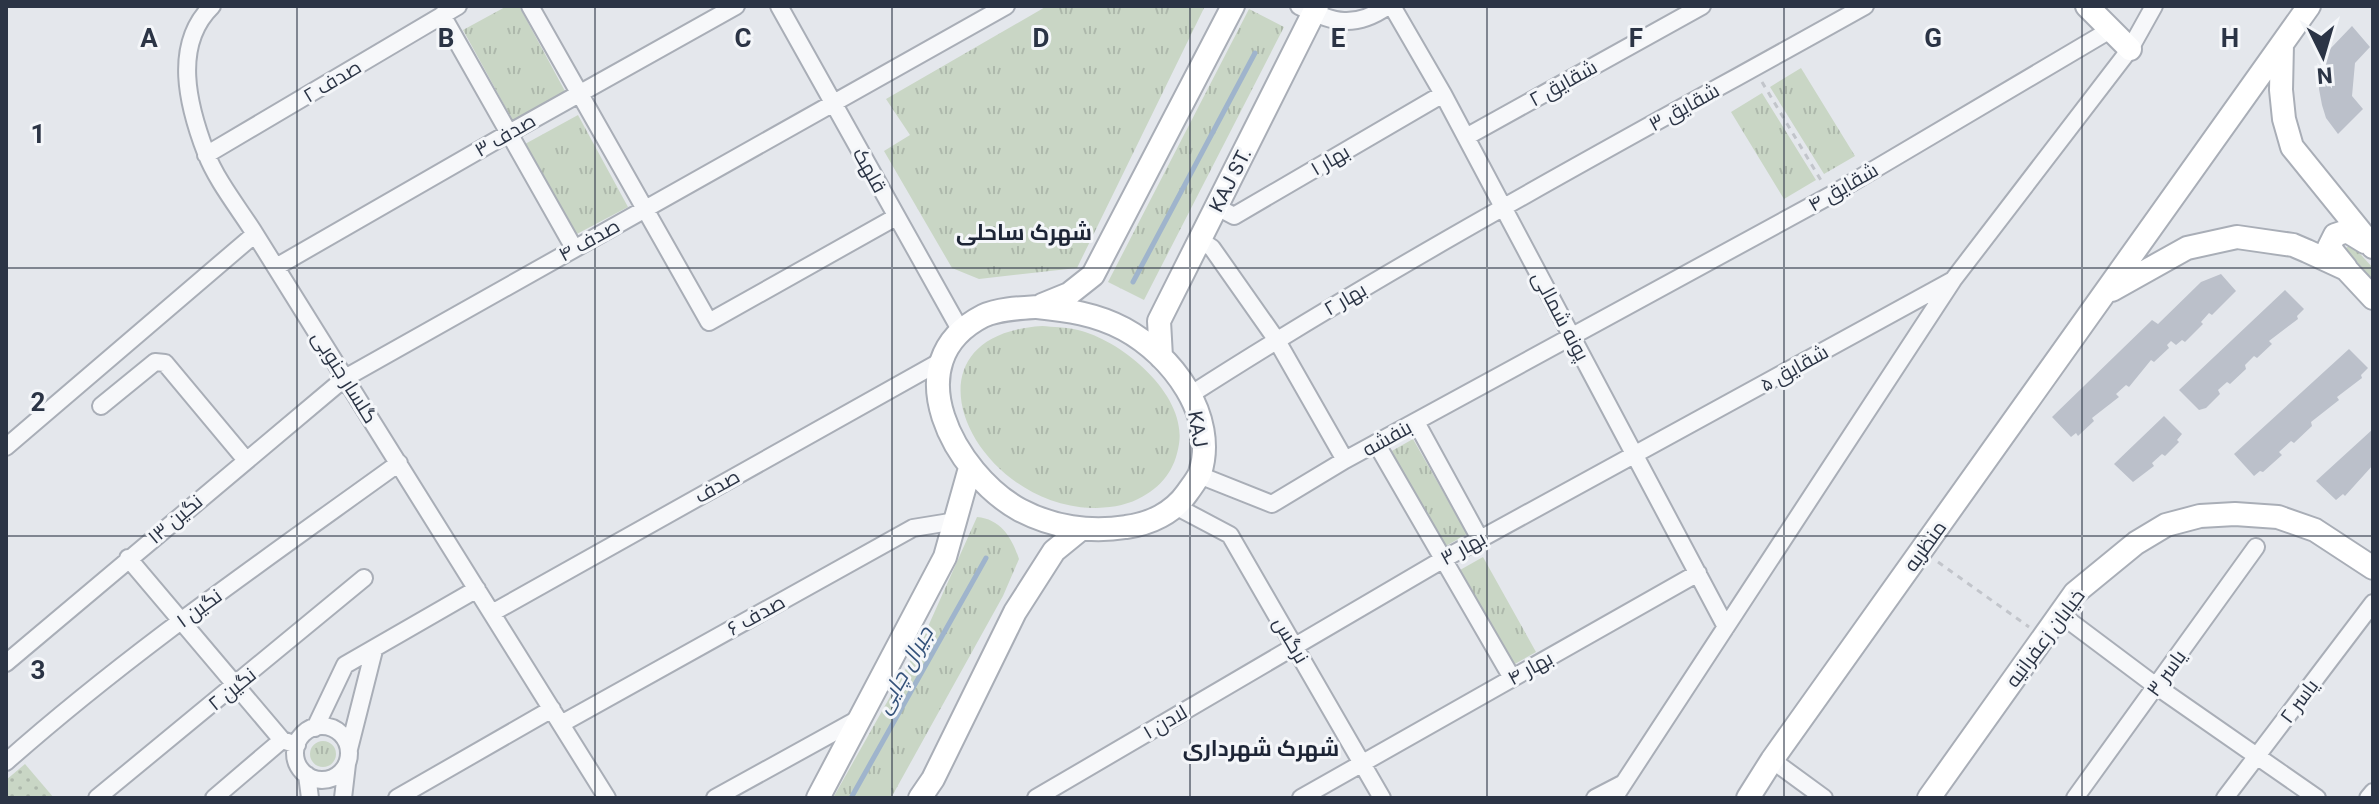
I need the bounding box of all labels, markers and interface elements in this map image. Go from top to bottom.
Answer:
north arrow [2283,16,2363,96]
text: A [140,23,158,53]
text: B [438,23,454,53]
text: C [734,23,752,53]
text: D [1033,23,1049,53]
text: E [1331,23,1346,53]
text: F [1629,23,1643,53]
text: G [1924,23,1942,53]
text: H [2221,23,2239,53]
street label: صدف ۲ [299,54,365,108]
street label: شقایق ۲ [1525,55,1602,112]
text: N [2316,62,2334,89]
street label: شقایق ۳ [1645,78,1724,137]
street label: صدف ۳ [470,108,540,162]
text: 1 [31,119,45,149]
street label: بهار ۱ [1306,139,1354,181]
street label: قلهک [847,143,892,197]
street label: KAJ ST. [1204,144,1256,216]
street label: شقایق ۴ [1804,157,1883,217]
street label: صدف ۴ [554,214,624,266]
district label: شهرک ساحلی [956,220,1092,246]
street label: پونه شمالی [1527,267,1595,366]
street label: بهار ۲ [1319,277,1371,322]
street label: گلسار جنوبی [306,326,383,428]
street label: شقایق ۵ [1756,339,1833,397]
text: 2 [31,387,45,417]
street label: KAJ [1183,409,1213,449]
street label: بنفشه [1358,415,1416,461]
street label: صدف [690,464,744,508]
street label: نگین ۱۳ [143,489,208,550]
street label: منظریه [1899,516,1951,576]
street label: بهار ۳ [1436,526,1490,571]
street label: نگین ۱ [172,583,227,633]
street label: خیابان زعفرانیه [2000,584,2090,692]
street label: صدف ۶ [723,589,789,641]
street label: نرگس [1267,612,1314,668]
water label: جیرال چایی [870,622,940,719]
street label: یاسر ۳ [2141,644,2191,701]
street label: بهار ۴ [1503,646,1557,691]
text: 3 [31,655,45,685]
street label: نگین ۲ [203,662,262,716]
street label: یاسر ۲ [2275,674,2324,728]
street label: لادن ۱ [1139,700,1192,745]
district label: شهرک شهرداری [1183,736,1339,762]

